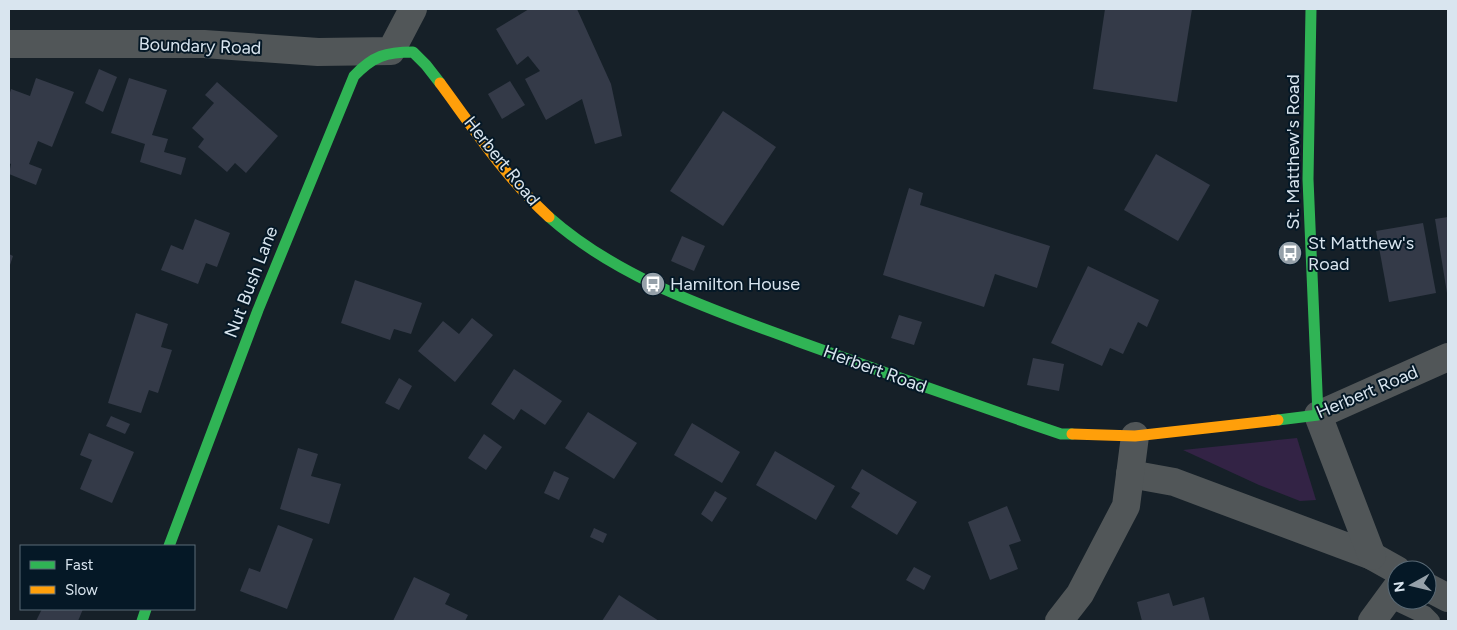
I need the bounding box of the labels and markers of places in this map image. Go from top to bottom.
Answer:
place label: St Matthew's Road [1308,232,1414,275]
bus stop icon: St Matthew's Road [1277,240,1303,266]
bus stop icon: Hamilton House [640,271,666,297]
place label: Hamilton House [670,273,800,295]

